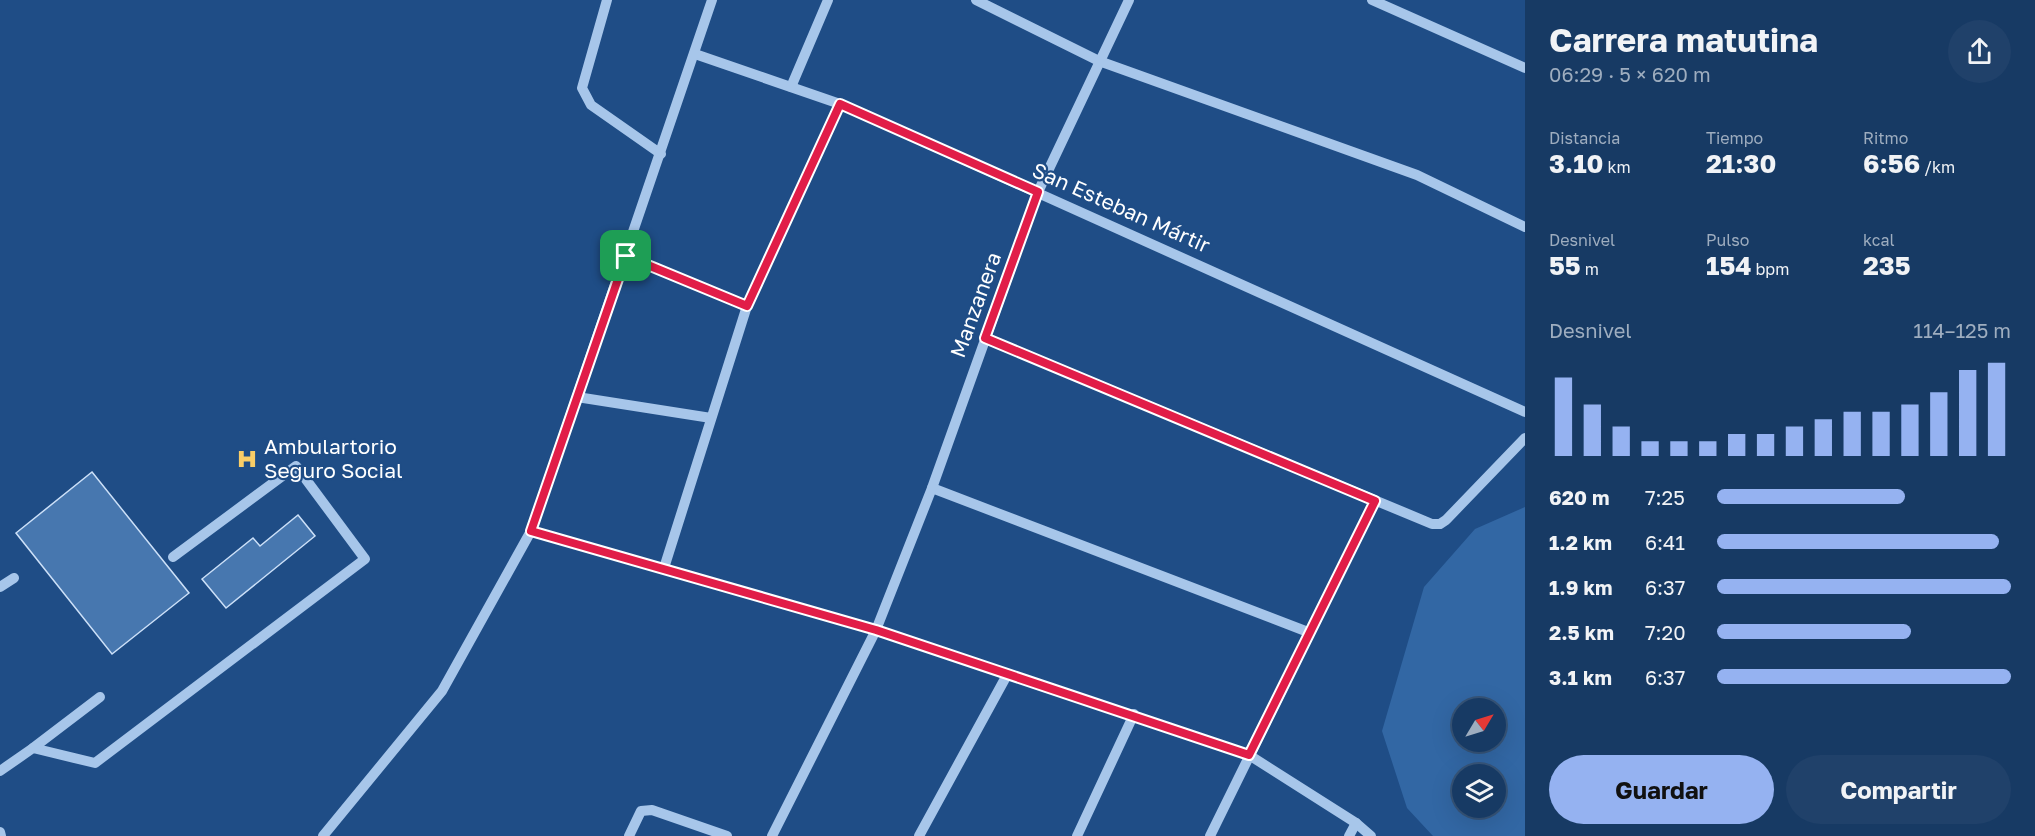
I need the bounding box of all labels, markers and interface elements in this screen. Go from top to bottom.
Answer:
text: Carrera matutina [1549,20,1818,59]
button: share [1948,20,2011,83]
text: 06:29 · 5 × 620 m [1549,62,1711,86]
text: Distancia [1549,128,1620,148]
text: Tiempo [1706,128,1763,148]
text: Ritmo [1863,128,1908,148]
text: 3.10 [1549,148,1603,179]
text: 21:30 [1706,148,1776,179]
text: 6:56 [1863,148,1920,179]
street label: San Esteban Mártir [1029,156,1214,258]
text: km [1603,157,1631,177]
text: /km [1920,157,1955,177]
pin [600,230,651,281]
text: Desnivel [1549,230,1615,250]
text: Pulso [1706,230,1749,250]
text: kcal [1863,230,1895,250]
icon: arrive [609,239,642,272]
street label: Manzanera [944,248,1006,361]
text: 55 [1549,250,1581,281]
text: 154 [1706,250,1752,281]
text: 235 [1863,250,1911,281]
text: m [1581,259,1599,279]
text: bpm [1752,259,1789,279]
text: Desnivel [1549,318,1632,342]
text: 114–125 m [1913,318,2011,342]
place label: Ambulartorio Seguro Social [264,433,403,483]
hospital icon: Ambulartorio Seguro Social [235,447,259,471]
text: 620 m [1549,485,1609,509]
text: 7:25 [1645,485,1685,509]
text: 1.2 km [1549,530,1612,554]
text: 6:41 [1645,530,1685,554]
text: 1.9 km [1549,575,1613,599]
text: 6:37 [1645,575,1685,599]
text: 2.5 km [1549,620,1614,644]
text: 7:20 [1645,620,1686,644]
text: 3.1 km [1549,665,1612,689]
text: 6:37 [1645,665,1685,689]
north arrow [1452,698,1506,752]
map controls [1452,698,1506,818]
button: Guardar [1549,755,1774,824]
button: Compartir [1786,755,2011,824]
button: layers [1452,764,1506,818]

